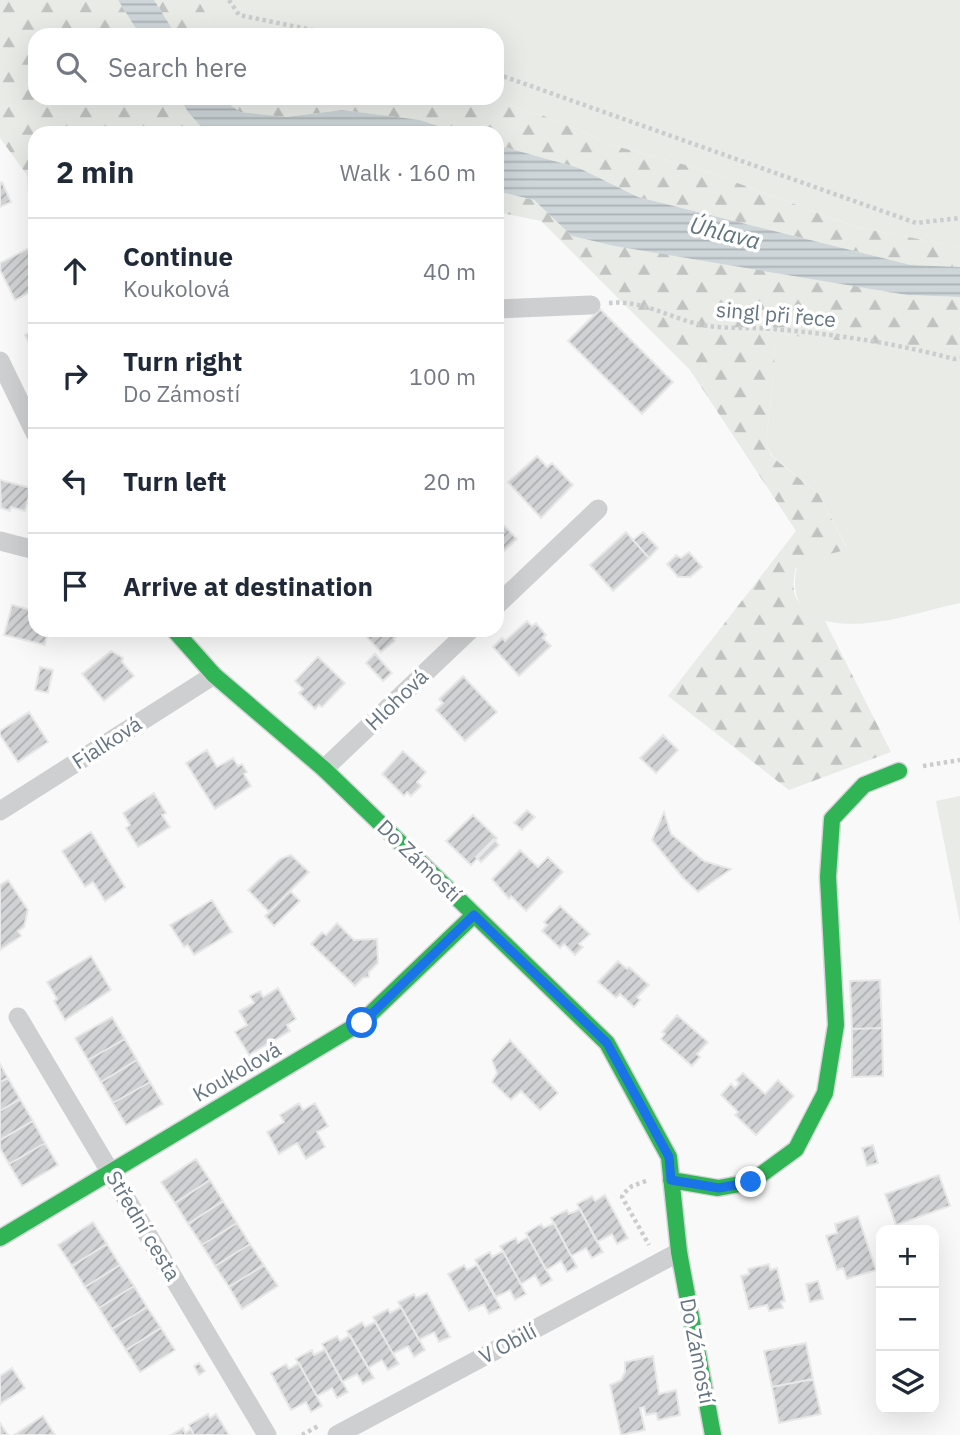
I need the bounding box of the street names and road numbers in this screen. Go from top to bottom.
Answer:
street label: singl při řece [715,295,837,333]
street label: Hlohová [359,662,434,736]
street label: Fialková [66,709,147,775]
street label: Do Zámostí [371,813,468,908]
street label: Koukolová [187,1035,286,1108]
street label: Střední cesta [100,1165,188,1286]
street label: Do Zámostí [674,1296,722,1406]
street label: V Obilí [474,1316,541,1370]

